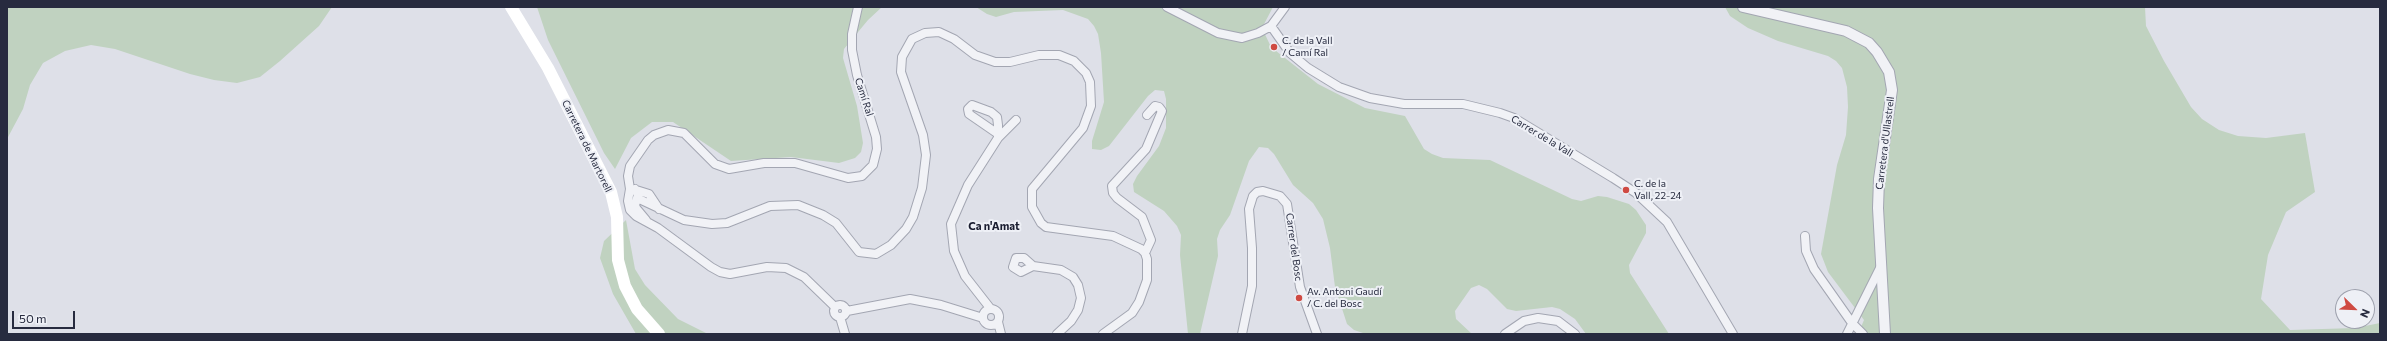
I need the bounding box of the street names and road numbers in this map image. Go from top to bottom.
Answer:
street label: Camí Ral [852,76,876,118]
street label: Carretera d'Ullastrell [1873,96,1897,190]
street label: Carretera de Martorell [559,98,615,194]
street label: Carrer de la Vall [1509,113,1575,159]
street label: Carrer del Bosc [1283,212,1305,282]

